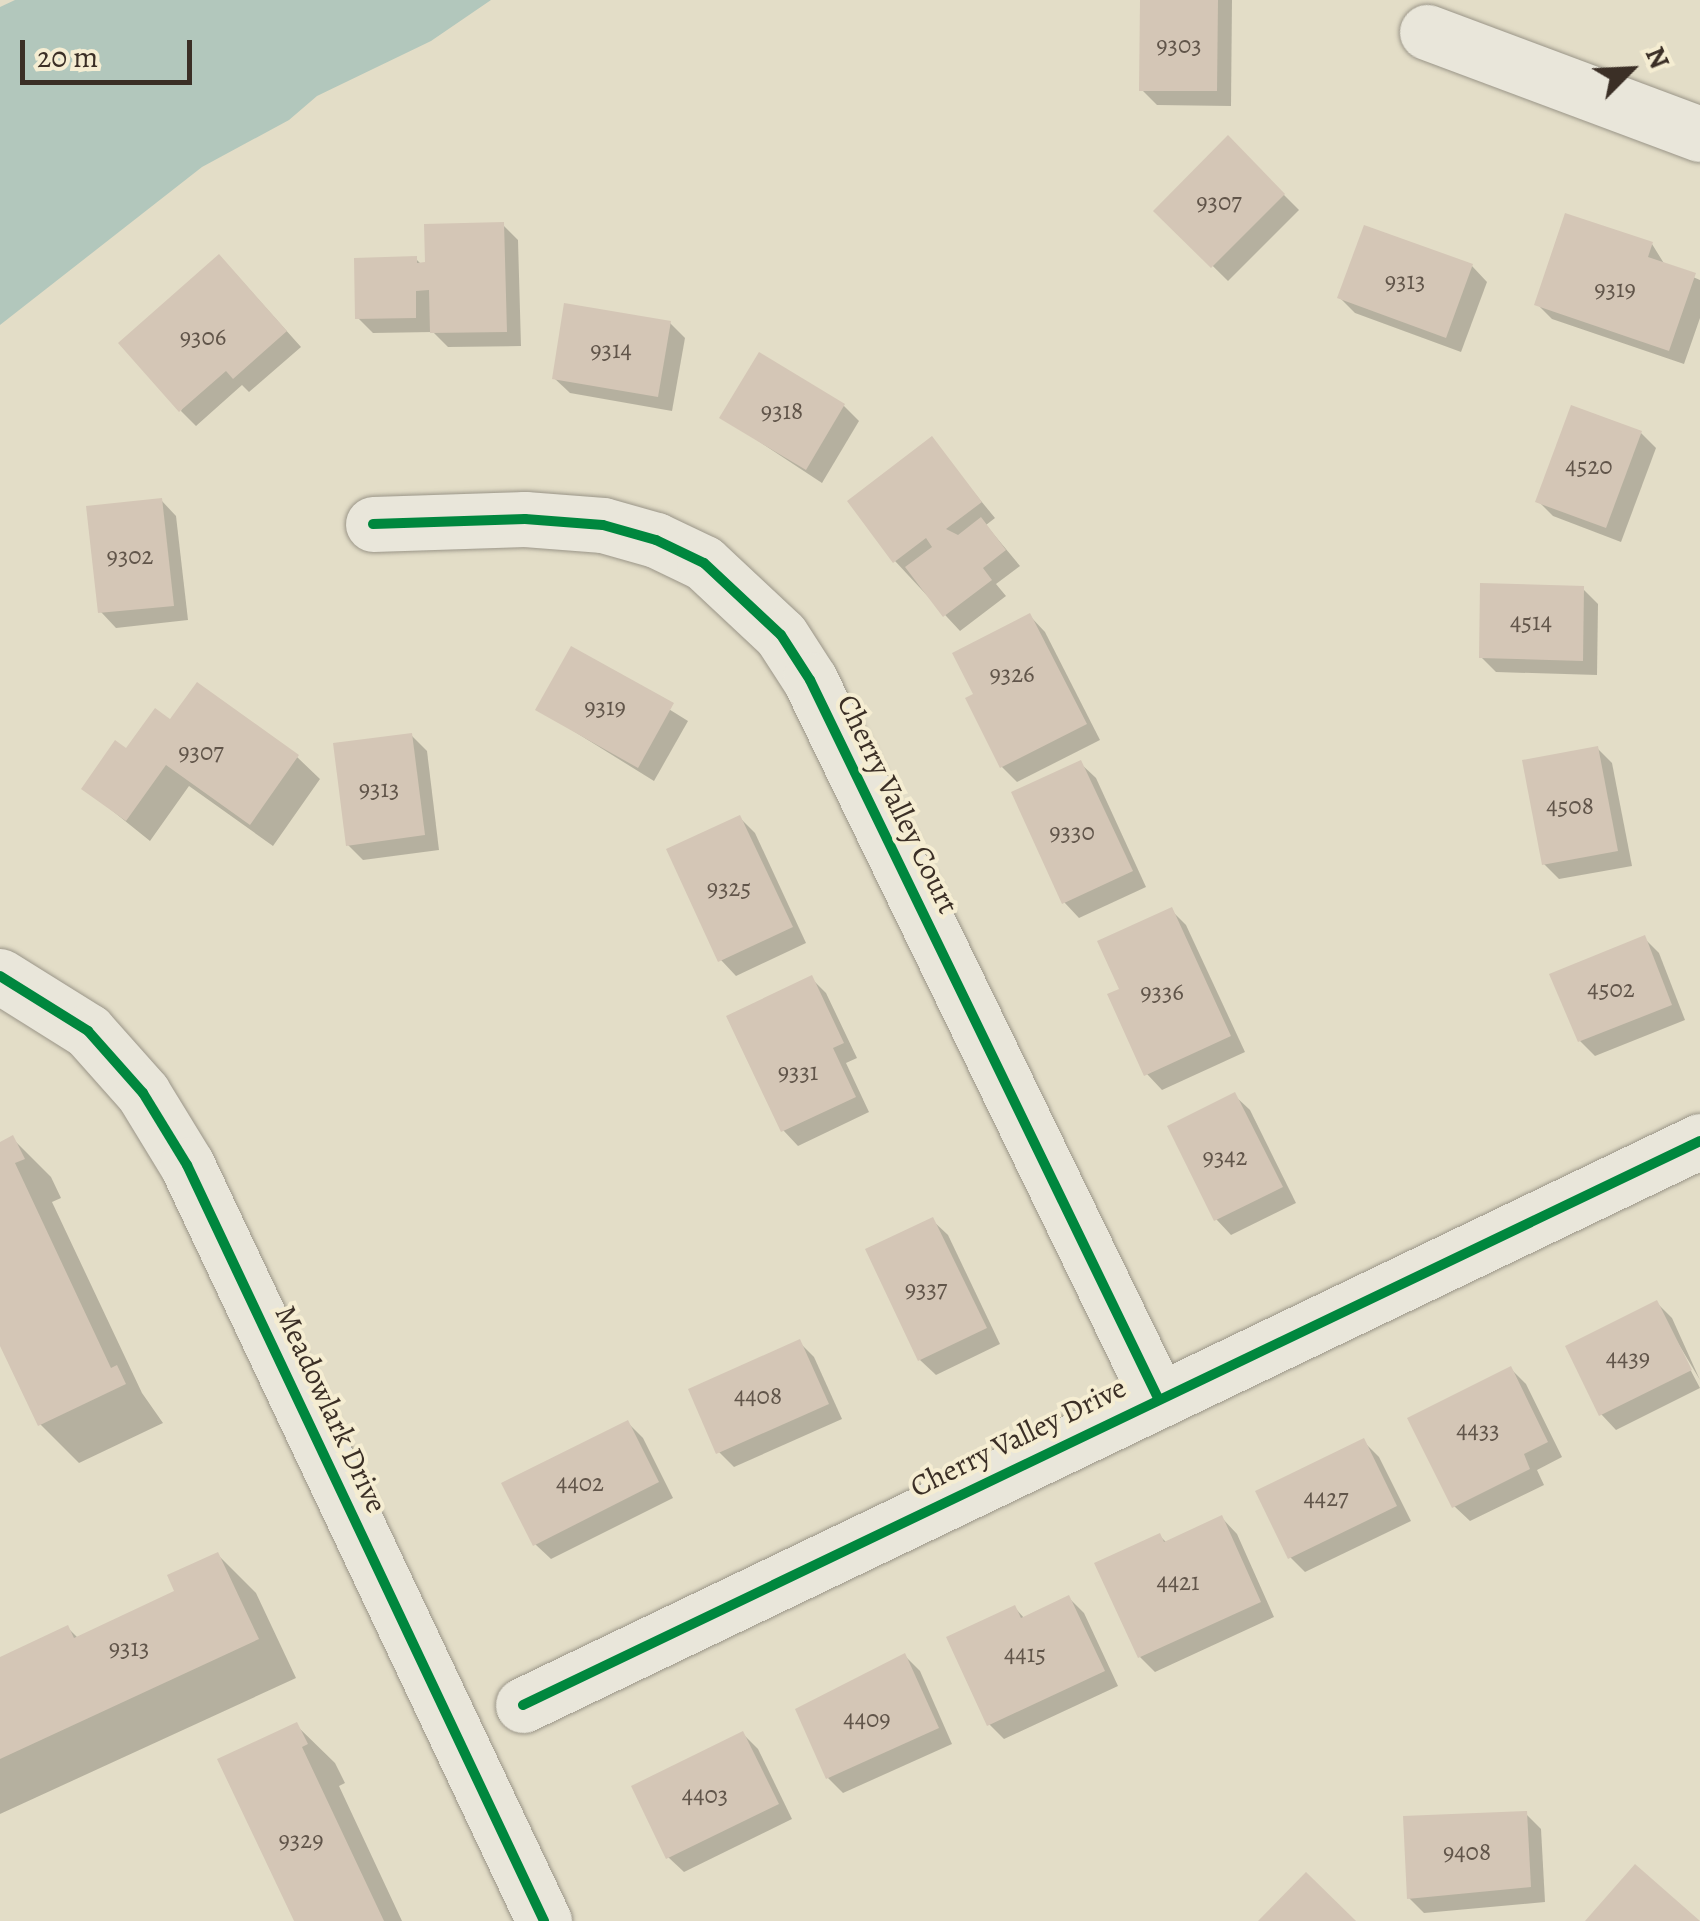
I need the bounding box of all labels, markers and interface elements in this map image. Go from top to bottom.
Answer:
scale bar [25,20,198,82]
north arrow [1580,20,1680,120]
house number: 9303 [1156,30,1202,60]
text: 20 m [37,37,98,77]
text: N [1636,41,1679,75]
house number: 9307 [1196,187,1242,217]
house number: 9313 [1385,266,1425,296]
house number: 9319 [1594,274,1636,304]
house number: 9306 [180,322,226,352]
house number: 9314 [590,335,632,365]
house number: 9318 [761,396,803,426]
house number: 4520 [1565,451,1613,481]
house number: 9302 [107,541,153,571]
house number: 4514 [1510,607,1552,637]
house number: 9326 [989,659,1035,689]
street label: Cherry Valley Court [829,689,967,919]
house number: 9319 [584,692,626,722]
house number: 9307 [178,737,224,767]
house number: 9313 [359,774,399,804]
house number: 4508 [1546,791,1594,821]
house number: 9330 [1049,817,1095,847]
house number: 9325 [707,873,751,903]
house number: 4502 [1587,974,1635,1004]
house number: 9336 [1140,977,1184,1007]
house number: 9331 [778,1057,818,1087]
house number: 9342 [1203,1142,1247,1172]
house number: 9337 [905,1274,947,1304]
street label: Meadowlark Drive [267,1299,395,1519]
house number: 4439 [1606,1343,1650,1373]
street label: Cherry Valley Drive [904,1369,1132,1505]
house number: 4408 [734,1381,782,1411]
house number: 4433 [1456,1415,1500,1445]
house number: 4402 [556,1468,604,1498]
house number: 4427 [1303,1483,1349,1513]
house number: 4421 [1156,1567,1200,1597]
house number: 9313 [109,1633,149,1663]
house number: 4415 [1004,1639,1046,1669]
house number: 4409 [843,1704,891,1734]
house number: 4403 [682,1780,728,1810]
house number: 9329 [278,1825,324,1855]
house number: 9408 [1443,1837,1491,1867]

